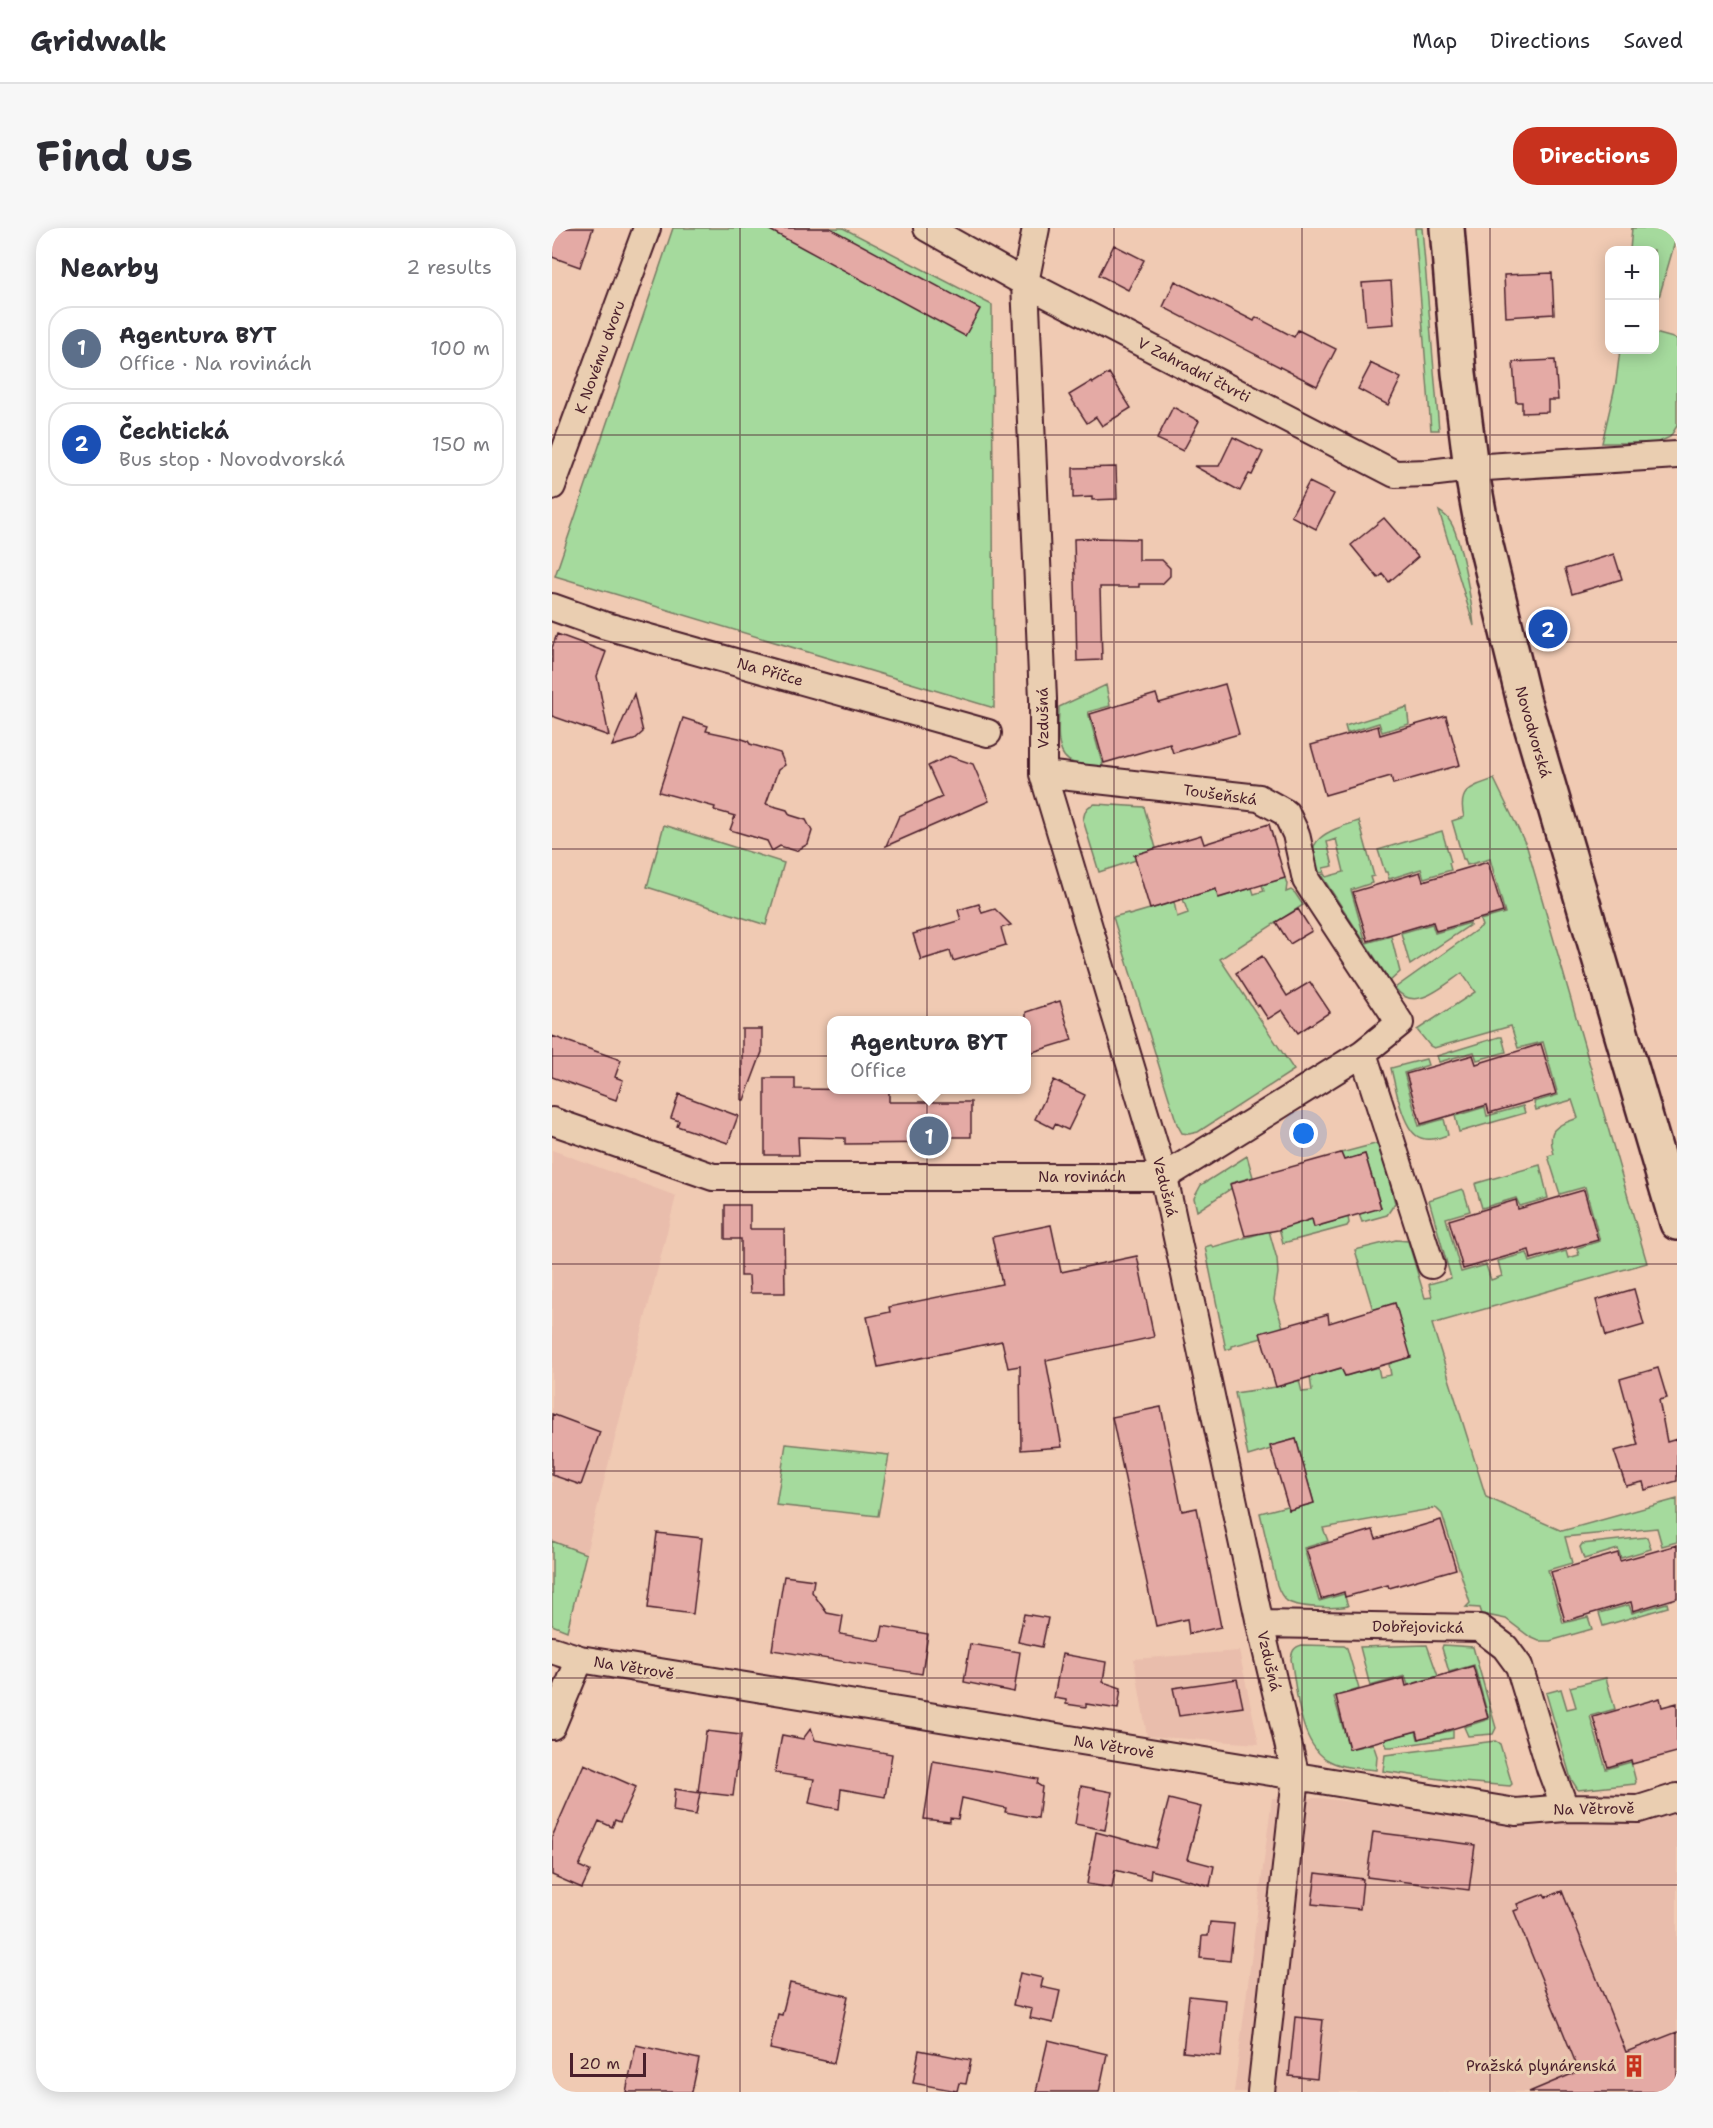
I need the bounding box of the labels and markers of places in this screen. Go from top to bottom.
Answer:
pin: 2 [1528,606,1568,652]
pin: 1 [910,1114,949,1158]
building icon: Pražská plynárenská [1621,2053,1647,2079]
place label: Pražská plynárenská [1466,2056,1617,2076]

